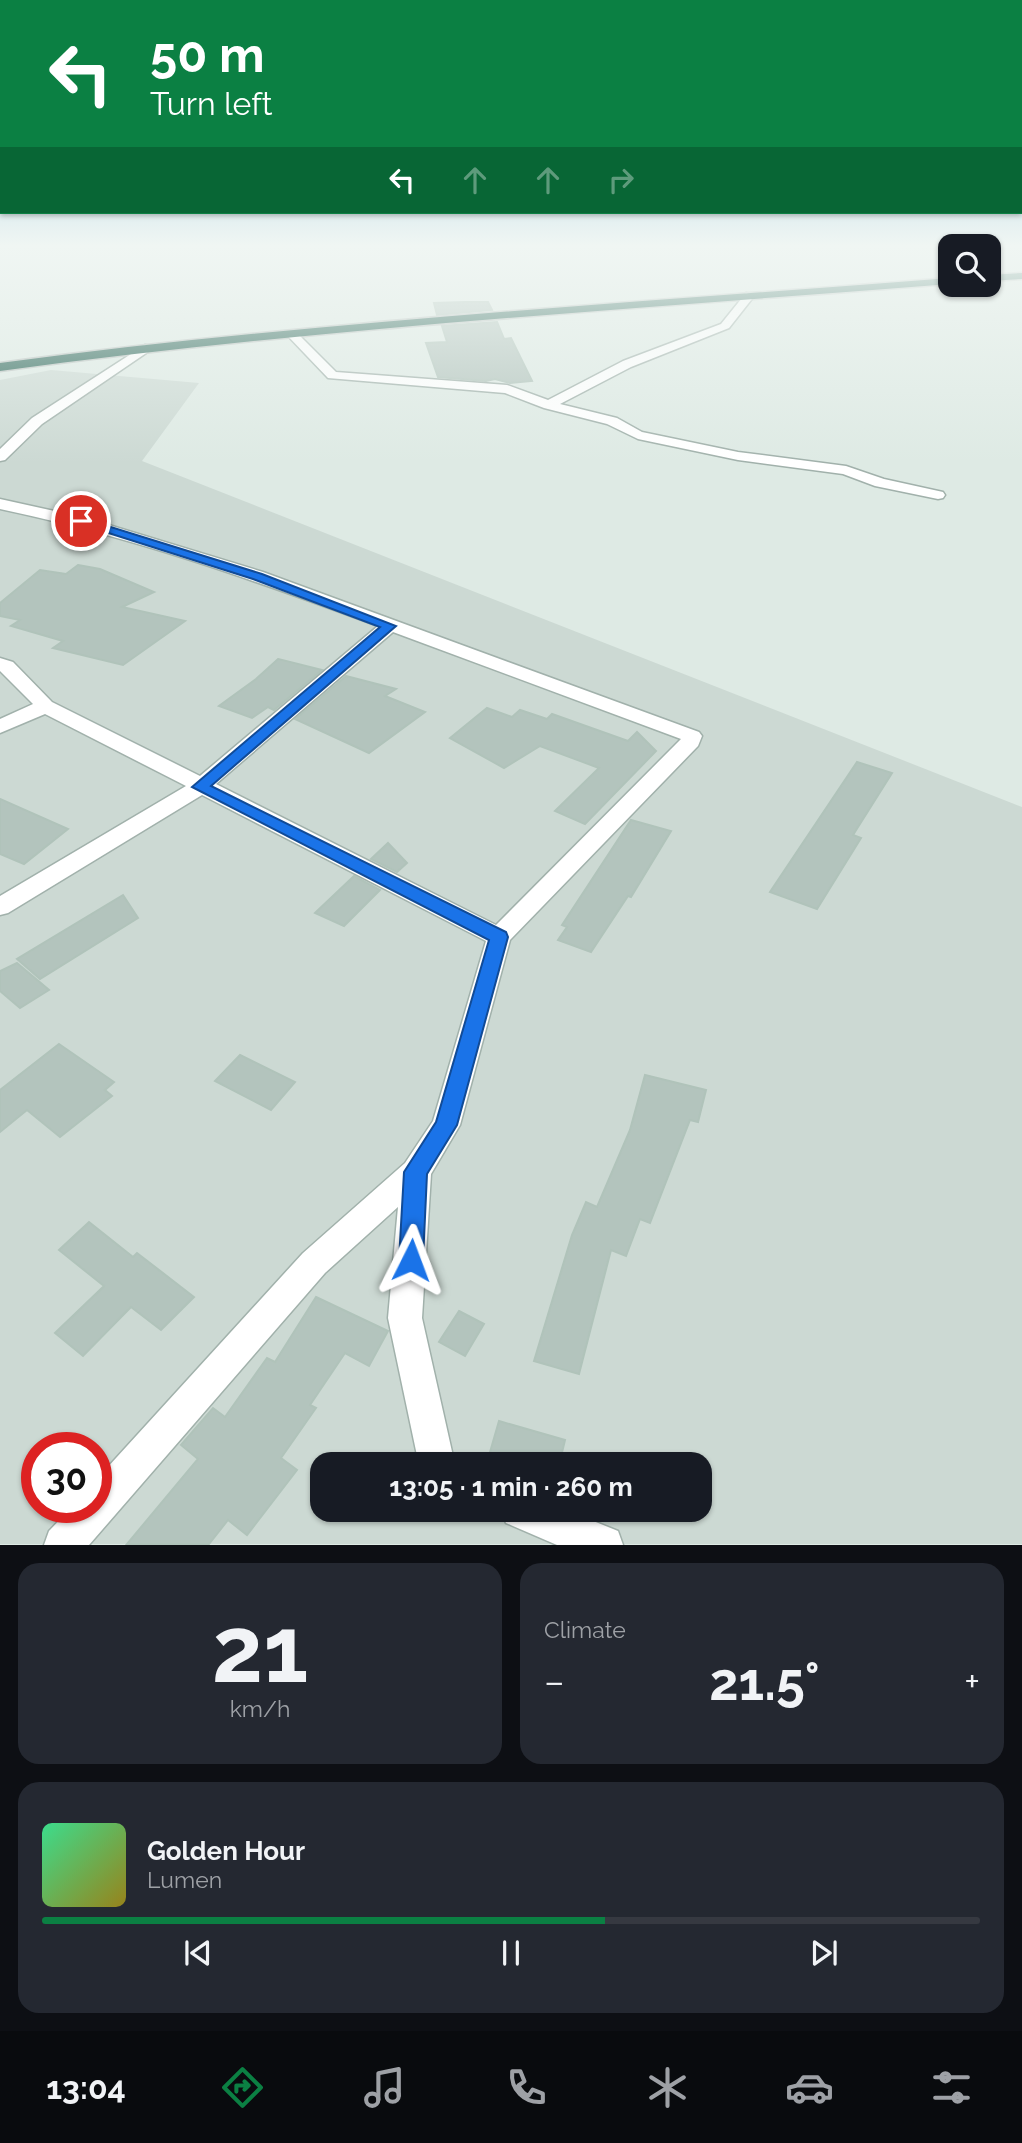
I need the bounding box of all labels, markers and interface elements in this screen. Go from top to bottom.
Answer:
text: 50 m [150,26,265,83]
icon: left [35,28,126,119]
text: Turn left [150,85,272,122]
icon: left [383,161,421,199]
icon: ahead [456,161,494,199]
icon: ahead [529,161,567,199]
icon: right [602,161,640,199]
map controls [938,234,1001,297]
button: search [938,234,1001,297]
pin [51,491,111,551]
icon: arrive [62,502,100,540]
position arrow [374,1223,448,1297]
speed limit sign: 30 [21,1432,112,1523]
text: 13:05 · 1 min · 260 m [389,1472,633,1502]
text: 21 [212,1596,308,1703]
text: Climate [544,1616,626,1643]
text: 21.5° [709,1651,820,1712]
text: − [544,1659,564,1704]
text: + [964,1659,980,1704]
text: km/h [230,1695,290,1722]
text: Golden Hour [147,1836,305,1866]
text: Lumen [147,1866,222,1893]
icon: previous [179,1934,217,1972]
icon: pause [492,1934,530,1972]
icon: next [805,1934,843,1972]
icon: directions [218,2063,267,2112]
icon: music [360,2063,409,2112]
icon: phone [502,2063,551,2112]
icon: climate [643,2063,692,2112]
icon: car [785,2063,834,2112]
icon: filters [927,2063,976,2112]
text: 13:04 [46,2069,126,2106]

